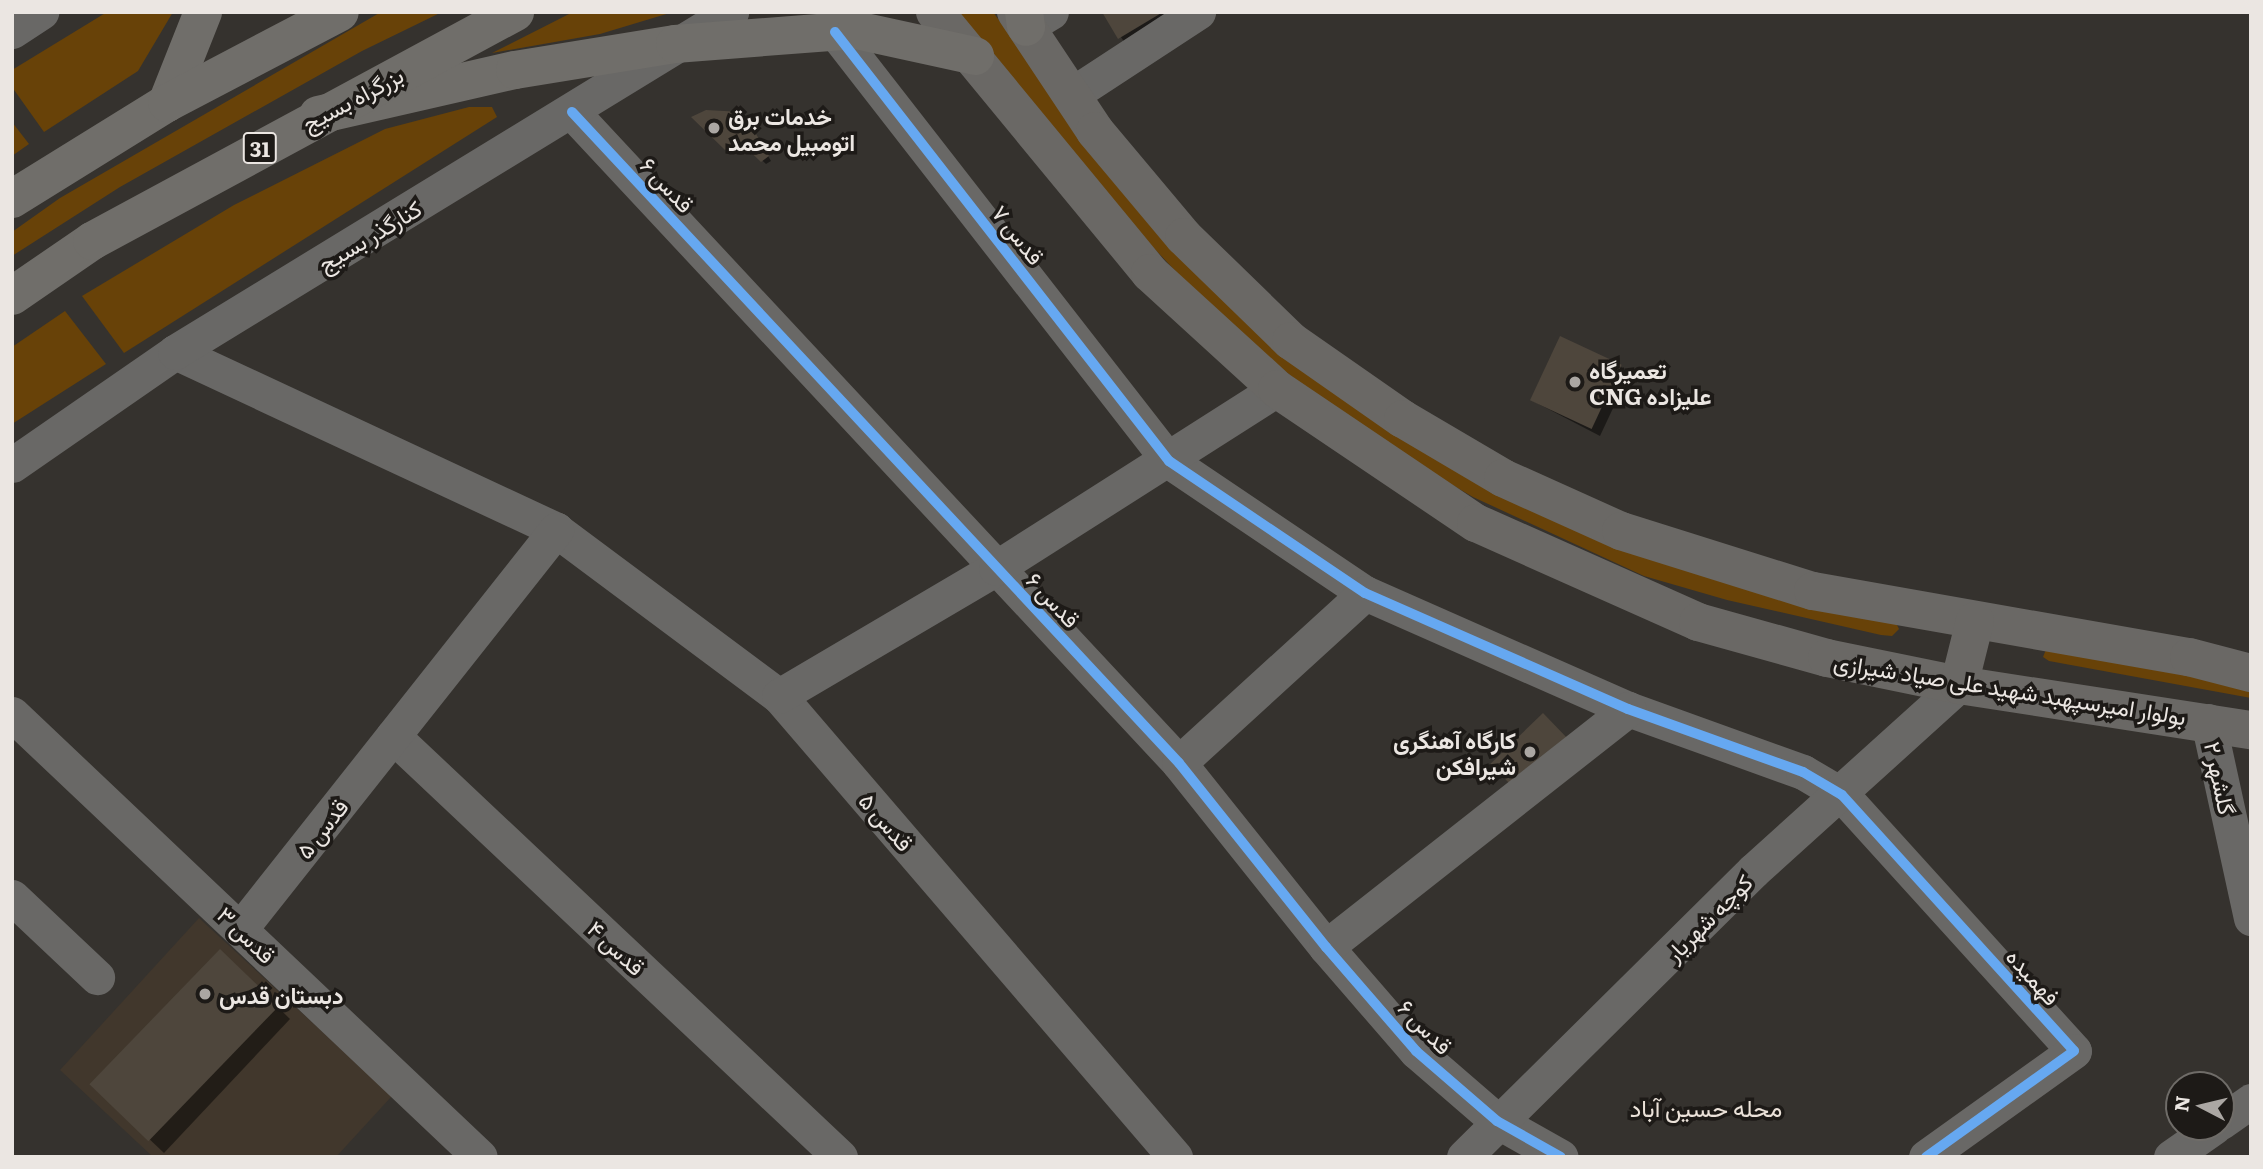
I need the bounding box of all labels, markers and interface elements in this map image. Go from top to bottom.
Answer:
street label: بزرگراه بسیج [297,60,407,136]
place label: خدمات برق اتومبیل محمد [728,101,855,155]
marker: خدمات برق اتومبیل محمد [706,120,722,136]
road number: 31 [243,130,278,166]
street label: قدس ۶ [635,151,701,217]
street label: کنارگذر بسیج [312,193,426,277]
street label: قدس ۷ [987,199,1051,269]
place label: تعمیرگاه CNG علیزاده [1589,355,1711,409]
marker: تعمیرگاه CNG علیزاده [1567,374,1583,390]
street label: قدس ۶ [1021,566,1087,632]
street label: بولوار امیرسپهبد شهید علی صیاد شیرازی [1832,647,2188,729]
place label: کارگاه آهنگری شیرافکن [1393,725,1516,779]
street label: گلشهر ۲ [2200,739,2242,817]
marker: کارگاه آهنگری شیرافکن [1522,744,1538,760]
street label: قدس ۵ [854,786,920,856]
street label: قدس ۵ [289,793,353,863]
street label: کوچه شهریار [1659,868,1757,966]
street label: قدس ۳ [212,900,282,968]
street label: قدس ۴ [583,914,651,980]
street label: فهمیده [2002,942,2066,1010]
place label: دبستان قدس [219,980,343,1008]
marker: دبستان قدس [197,986,213,1002]
street label: قدس ۶ [1393,993,1459,1059]
north arrow [2165,1071,2235,1141]
district label: محله حسین آباد [1630,1093,1782,1121]
text: N [2166,1094,2196,1113]

